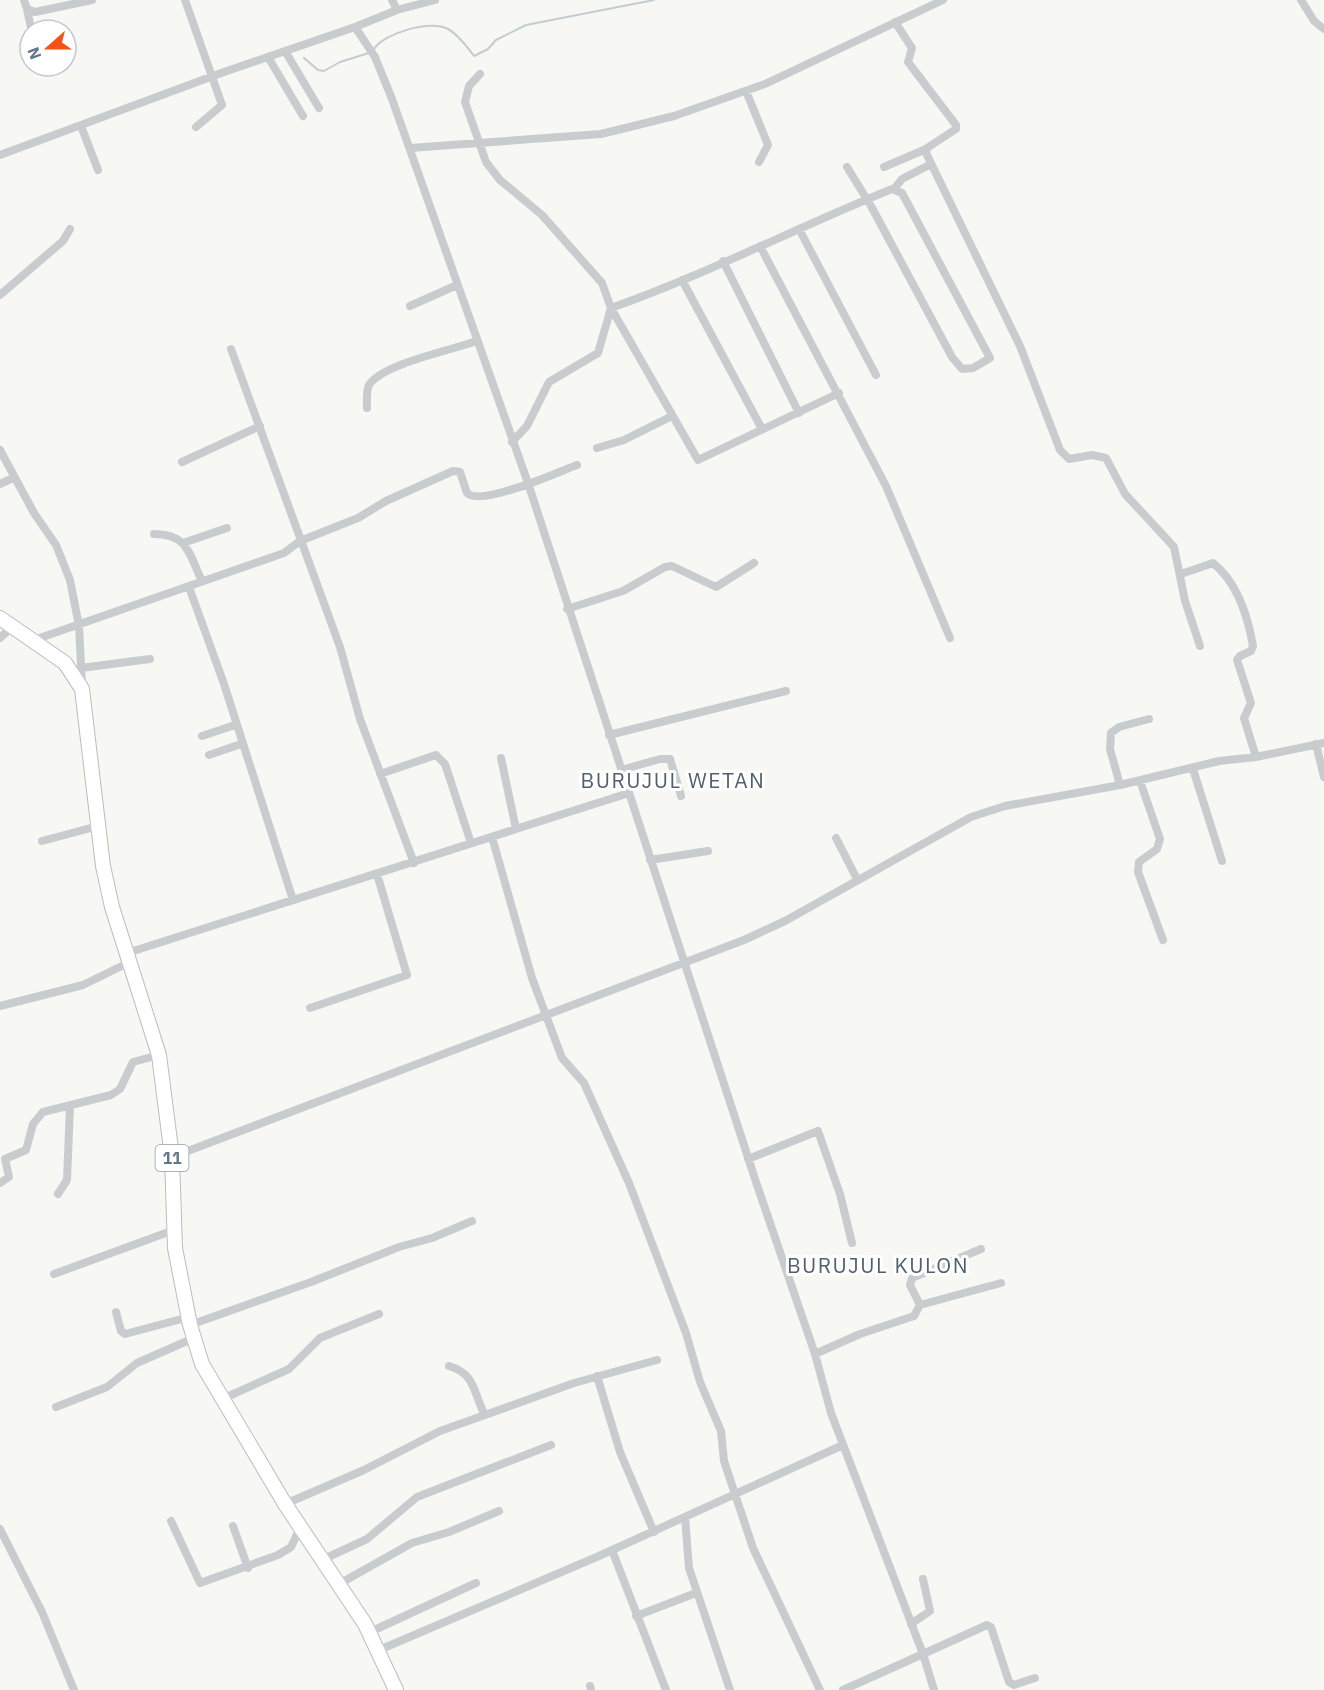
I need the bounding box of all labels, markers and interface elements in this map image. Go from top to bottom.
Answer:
north arrow [18,18,78,78]
text: N [23,44,45,62]
district label: BURUJUL WETAN [581,766,765,794]
road number: 11 [156,1145,188,1171]
district label: BURUJUL KULON [787,1251,969,1279]

